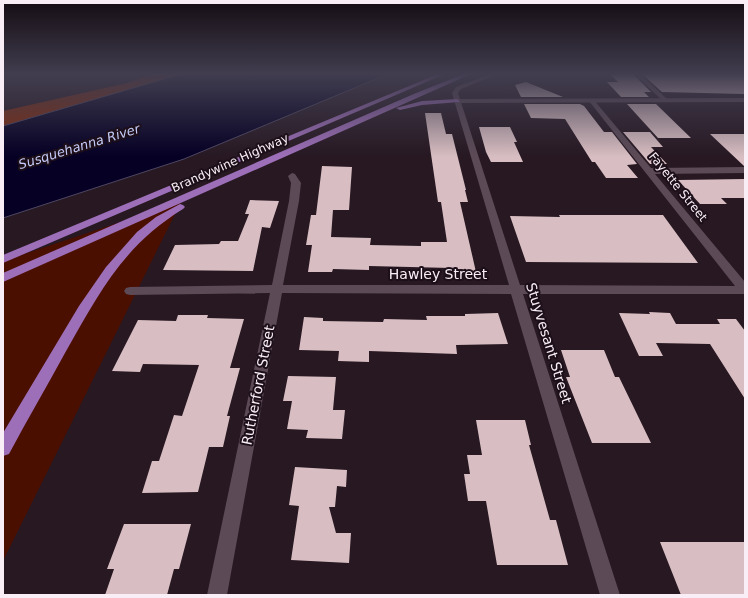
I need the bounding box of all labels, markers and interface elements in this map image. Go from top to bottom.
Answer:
water label: Susquehanna River [17,120,143,172]
street label: Brandywine Highway [169,131,291,195]
street label: Fayette Street [646,150,710,225]
street label: Hawley Street [389,266,488,282]
street label: Stuyvesant Street [523,281,575,406]
street label: Rutherford Street [239,323,278,446]

